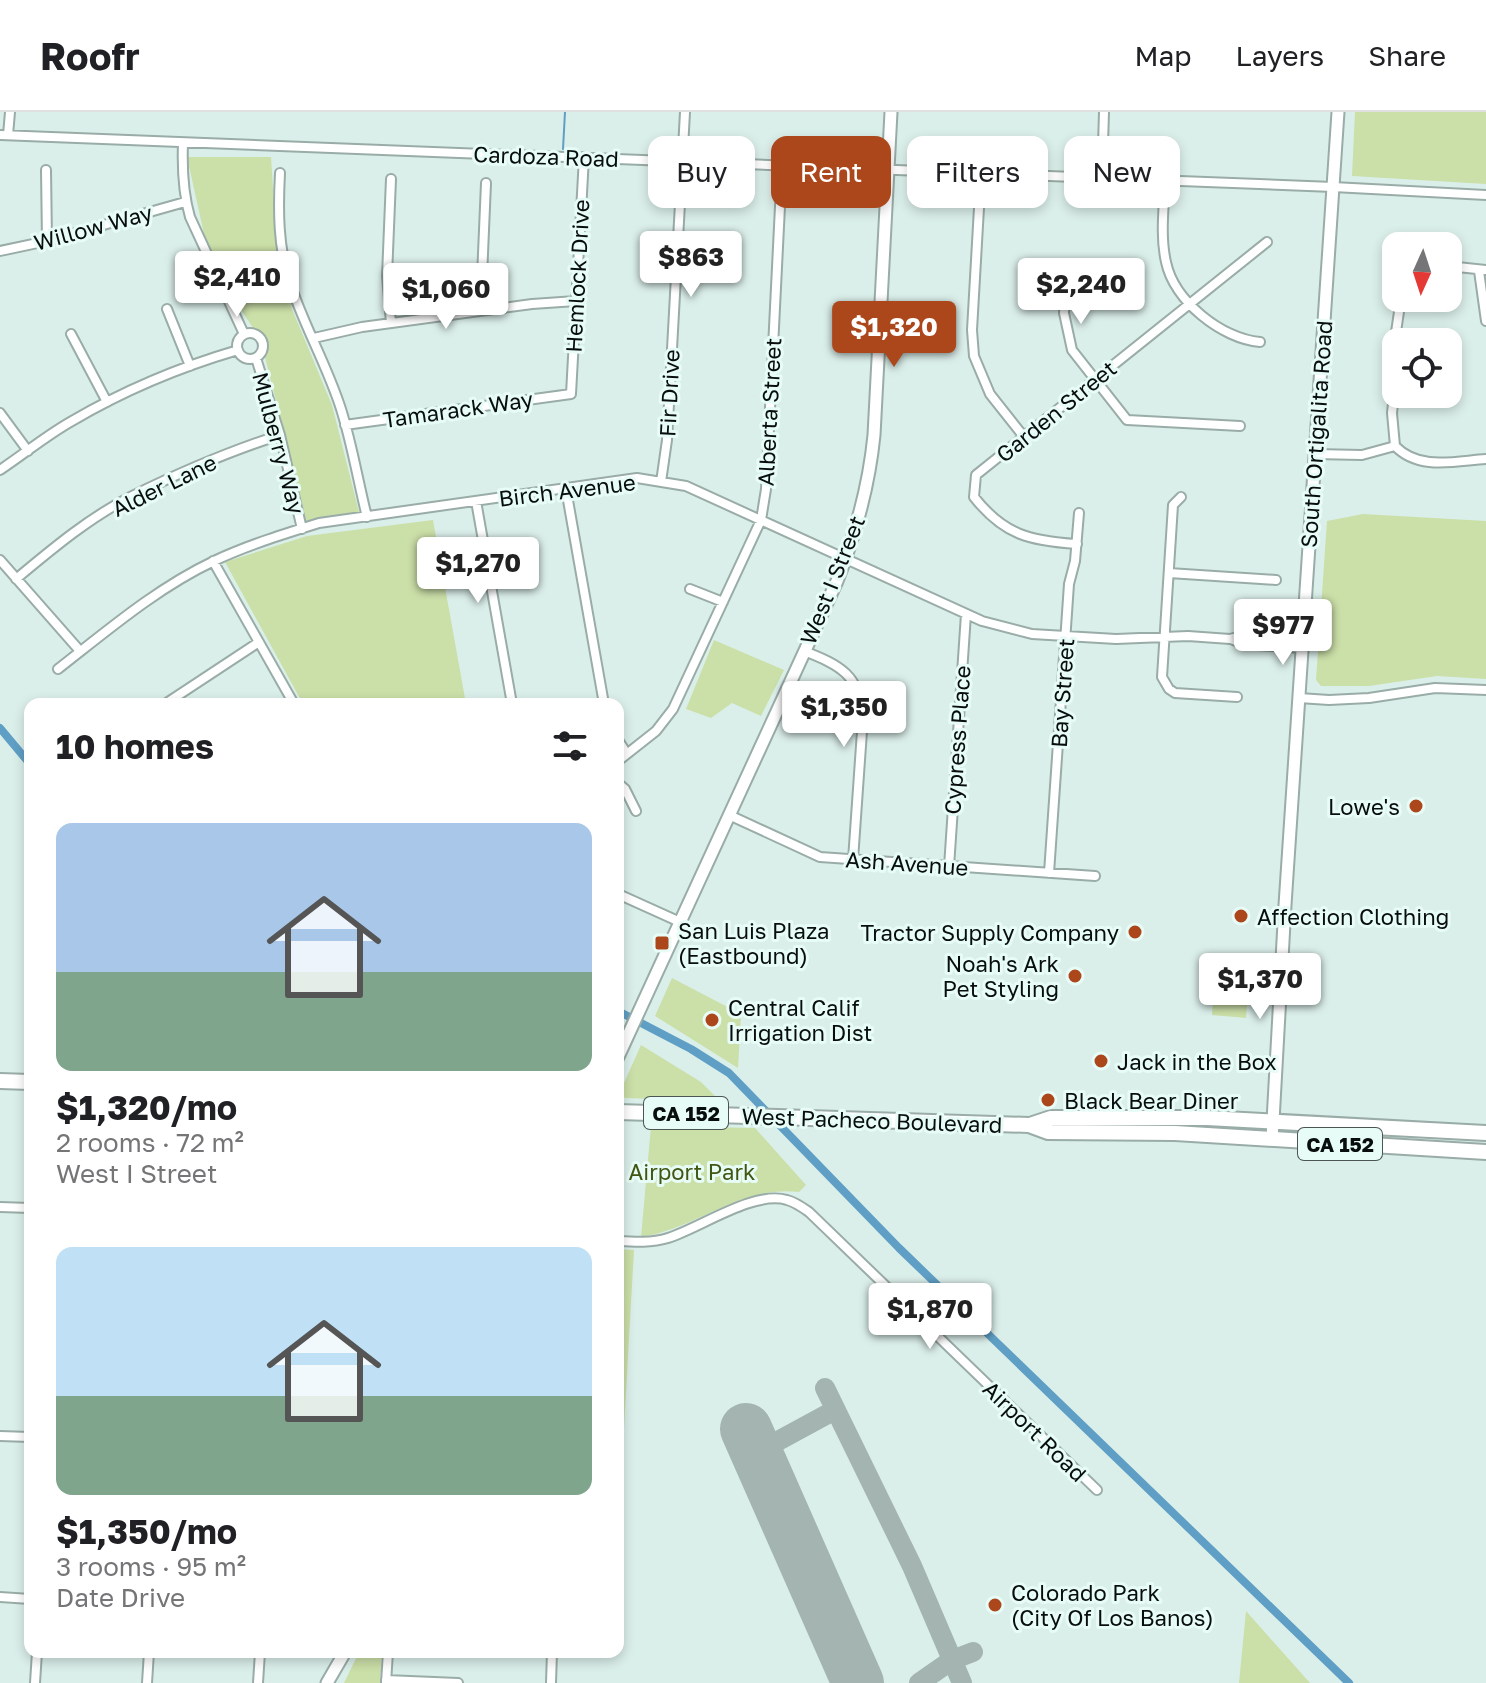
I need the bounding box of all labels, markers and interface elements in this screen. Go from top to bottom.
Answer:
text: Roofr [40,33,140,78]
text: Map [1134,39,1192,72]
text: Layers [1236,39,1324,72]
text: Share [1368,39,1446,72]
chip: Buy [648,136,755,208]
chip: Rent [771,136,891,208]
chip: Filters [907,136,1048,208]
chip: New [1064,136,1180,208]
street label: Cardoza Road [473,140,619,172]
street label: Willow Way [31,198,155,256]
street label: Hemlock Drive [560,199,594,353]
pin: $863 [644,231,738,299]
north arrow [1382,232,1462,312]
map controls [1382,232,1462,408]
text: $863 [658,241,724,272]
pin: $2,410 [172,251,302,319]
pin: $2,240 [1016,258,1146,326]
text: $2,410 [193,261,281,292]
pin: $1,060 [381,263,511,331]
text: $2,240 [1036,268,1126,299]
text: $1,060 [401,273,491,304]
pin: $1,320 [829,301,959,369]
text: $1,320 [850,311,938,342]
street label: South Ortigalita Road [1295,319,1337,549]
button: locate [1382,328,1462,408]
street label: Alberta Street [752,337,786,487]
street label: Fir Drive [653,349,685,437]
street label: Garden Street [990,354,1122,468]
street label: Mulberry Way [247,369,311,517]
street label: Tamarack Way [381,385,535,433]
street label: Alder Lane [107,448,221,522]
street label: Birch Avenue [497,468,637,512]
street label: West I Street [794,512,870,648]
pin: $1,270 [413,537,543,605]
text: $1,270 [435,547,521,578]
pin: $977 [1236,599,1330,667]
text: $977 [1252,609,1314,640]
street label: Bay Street [1045,637,1079,749]
street label: Cypress Place [938,665,976,815]
pin: $1,350 [779,681,909,749]
text: $1,350 [800,691,888,722]
icon: filters [548,724,592,768]
text: 10 homes [56,726,214,766]
place label: Lowe's [1328,793,1400,820]
marker: Lowe's [1407,797,1425,815]
street label: Ash Avenue [845,845,969,881]
icon: home [252,875,396,1019]
place label: Affection Clothing [1257,903,1449,930]
marker: Affection Clothing [1232,907,1250,925]
place label: San Luis Plaza (Eastbound) [678,917,830,969]
place label: Tractor Supply Company [861,919,1119,946]
marker: Tractor Supply Company [1126,923,1144,941]
marker: San Luis Plaza (Eastbound) [653,934,671,952]
place label: Noah's Ark Pet Styling [943,950,1059,1002]
pin: $1,370 [1195,953,1325,1021]
text: $1,370 [1217,963,1303,994]
marker: Noah's Ark Pet Styling [1066,967,1084,985]
place label: Central Calif Irrigation Dist [728,994,872,1046]
marker: Central Calif Irrigation Dist [703,1011,721,1029]
place label: Jack in the Box [1117,1048,1277,1075]
marker: Jack in the Box [1092,1052,1110,1070]
text: $1,320/mo [56,1087,237,1127]
place label: Black Bear Diner [1064,1087,1239,1114]
marker: Black Bear Diner [1039,1091,1057,1109]
road number: CA 152 [644,1097,728,1129]
street label: West Pacheco Boulevard [741,1102,1003,1138]
text: 2 rooms · 72 m² [56,1127,244,1158]
road number: CA 152 [1298,1128,1382,1160]
text: West I Street [56,1158,217,1189]
park label: Airport Park [629,1158,755,1185]
pin: $1,870 [865,1283,995,1351]
text: $1,870 [887,1293,973,1324]
icon: home [252,1299,396,1443]
street label: Airport Road [978,1375,1092,1487]
text: $1,350/mo [56,1511,237,1551]
text: 3 rooms · 95 m² [56,1551,246,1582]
place label: Colorado Park (City Of Los Banos) [1011,1579,1214,1631]
text: Date Drive [56,1582,185,1613]
marker: Colorado Park (City Of Los Banos) [986,1596,1004,1614]

